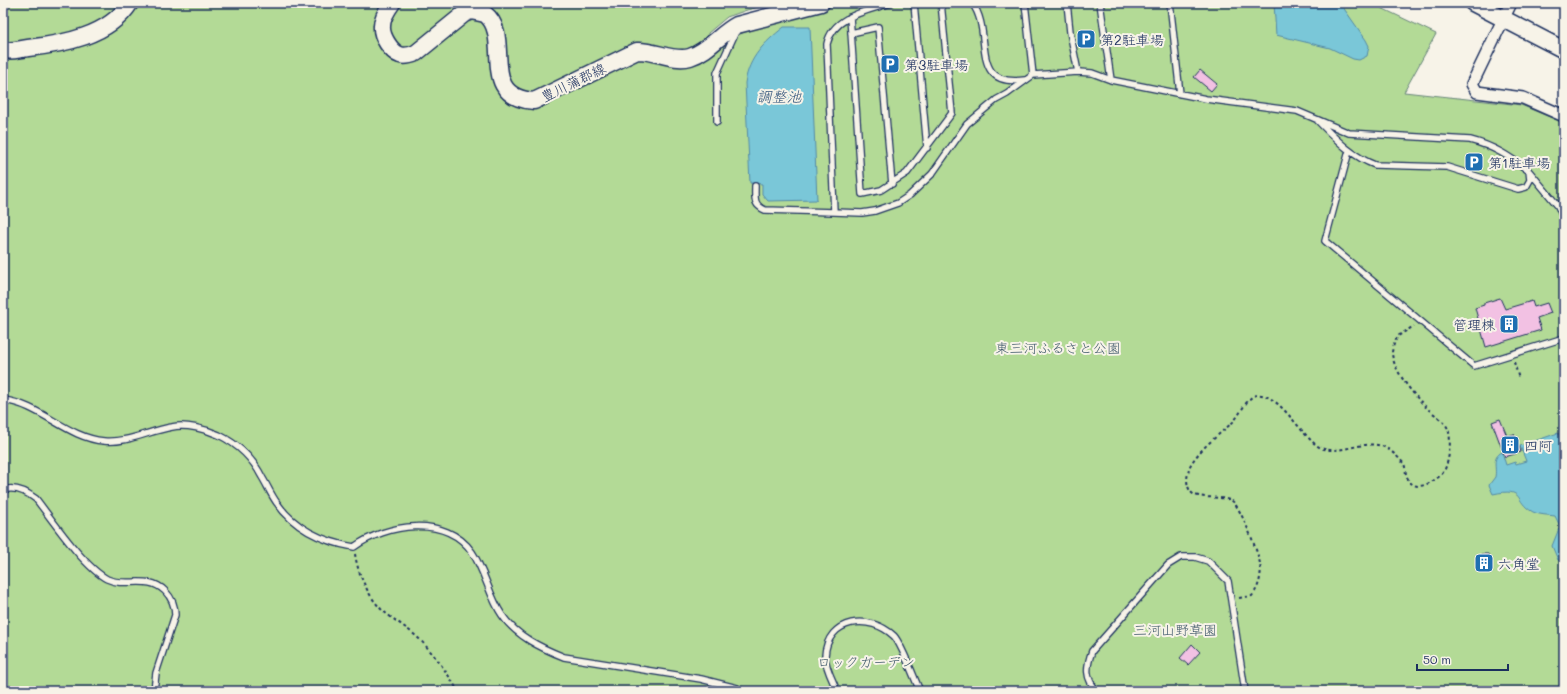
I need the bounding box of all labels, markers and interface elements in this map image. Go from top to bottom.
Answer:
parking icon: 第2駐車場 [1075,28,1097,50]
place label: 第2駐車場 [1100,30,1164,49]
parking icon: 第3駐車場 [879,53,901,75]
place label: 第3駐車場 [904,55,968,74]
street label: 豊川蒲郡線 [537,58,609,106]
water label: 調整池 [756,86,802,106]
parking icon: 第1駐車場 [1463,151,1485,173]
place label: 第1駐車場 [1488,153,1550,172]
building icon: 管理棟 [1498,313,1520,335]
place label: 管理棟 [1453,315,1496,334]
park label: 東三河ふるさと公園 [995,338,1121,357]
building icon: 四阿 [1499,434,1521,456]
place label: 四阿 [1524,436,1552,455]
building icon: 六角堂 [1473,552,1495,574]
place label: 六角堂 [1498,554,1540,573]
park label: 三河山野草園 [1133,620,1217,639]
scale bar [1417,646,1508,672]
text: 50 m [1423,651,1451,667]
park label: ロックガーデン [817,652,915,671]

